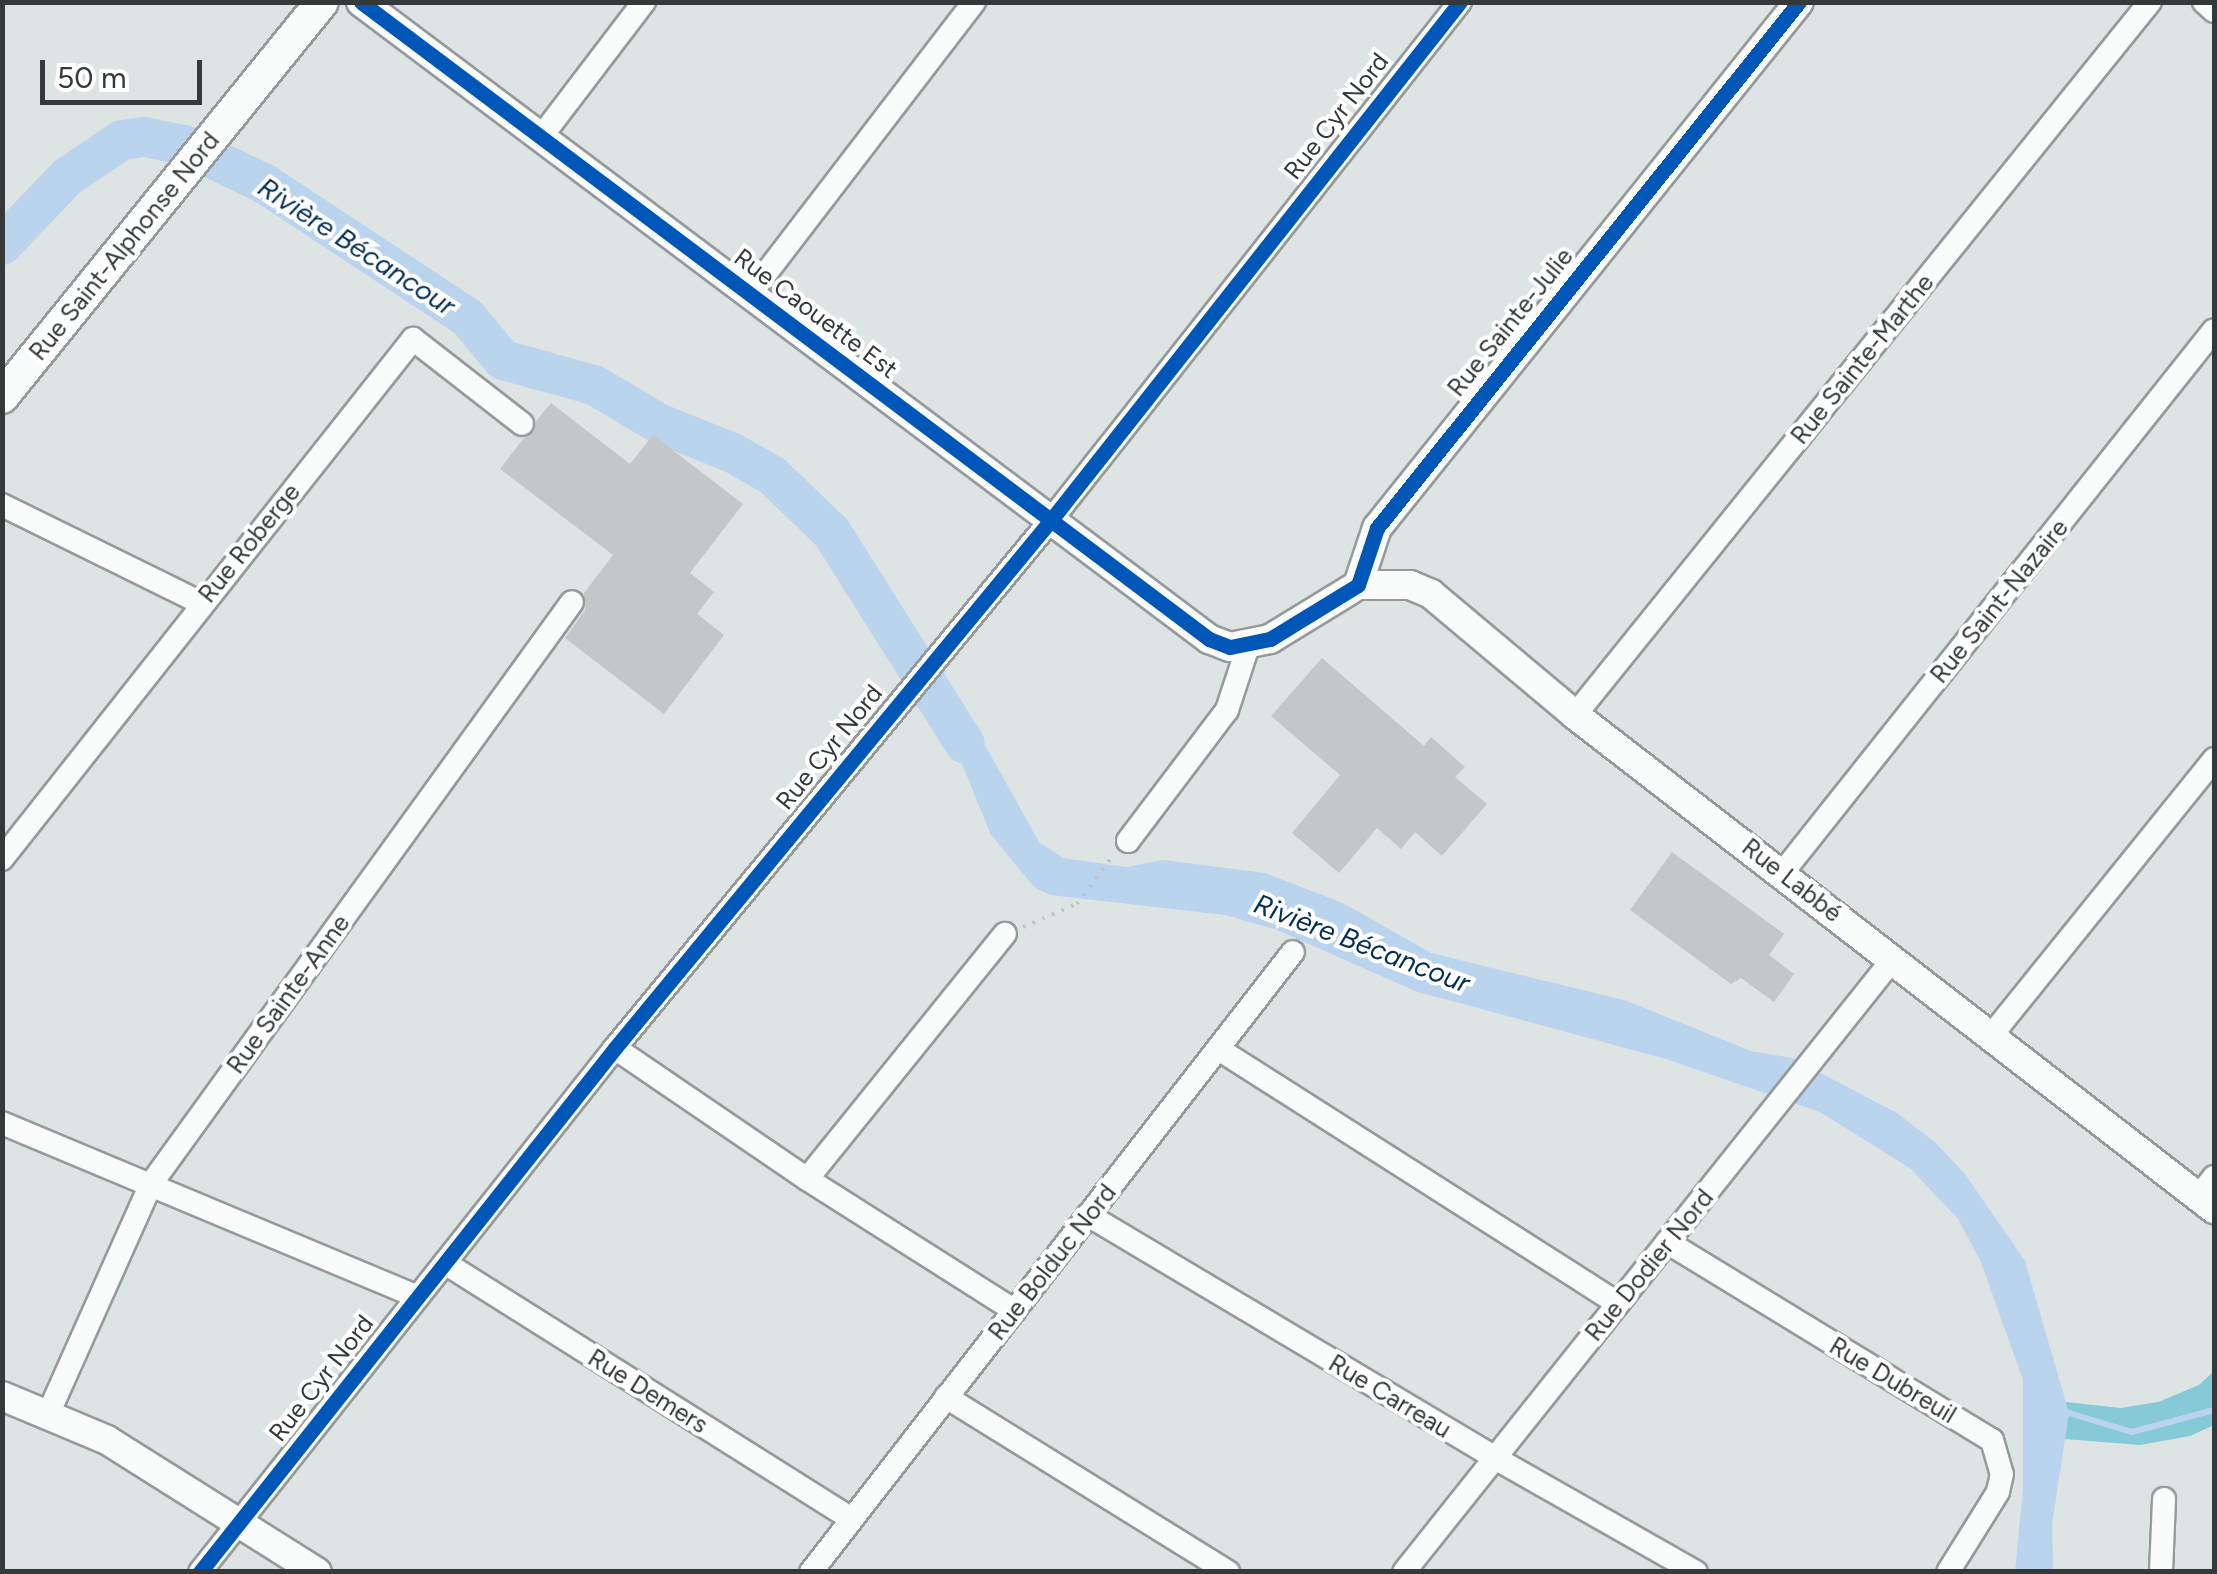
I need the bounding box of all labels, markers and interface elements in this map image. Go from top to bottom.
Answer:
scale bar [45,40,208,102]
street label: Rue Cyr Nord [1277,47,1395,185]
text: 50 m [57,59,126,96]
street label: Rue Saint-Alphonse Nord [23,126,225,366]
water label: Rivière Bécancour [252,170,462,322]
street label: Rue Caouette Est [728,242,904,384]
street label: Rue Sainte-Julie [1441,242,1579,402]
street label: Rue Sainte-Marthe [1784,268,1940,450]
street label: Rue Roberge [192,477,306,609]
street label: Rue Saint-Nazaire [1924,513,2074,689]
street label: Rue Cyr Nord [769,678,889,816]
street label: Rue Labbé [1736,832,1848,928]
water label: Rivière Bécancour [1249,886,1475,1000]
street label: Rue Sainte-Anne [220,909,356,1079]
street label: Rue Bolduc Nord [982,1178,1122,1346]
street label: Rue Dodier Nord [1579,1183,1719,1347]
street label: Rue Cyr Nord [262,1309,380,1447]
street label: Rue Dubreuil [1824,1330,1962,1430]
street label: Rue Demers [583,1342,713,1440]
street label: Rue Carreau [1323,1348,1457,1444]

